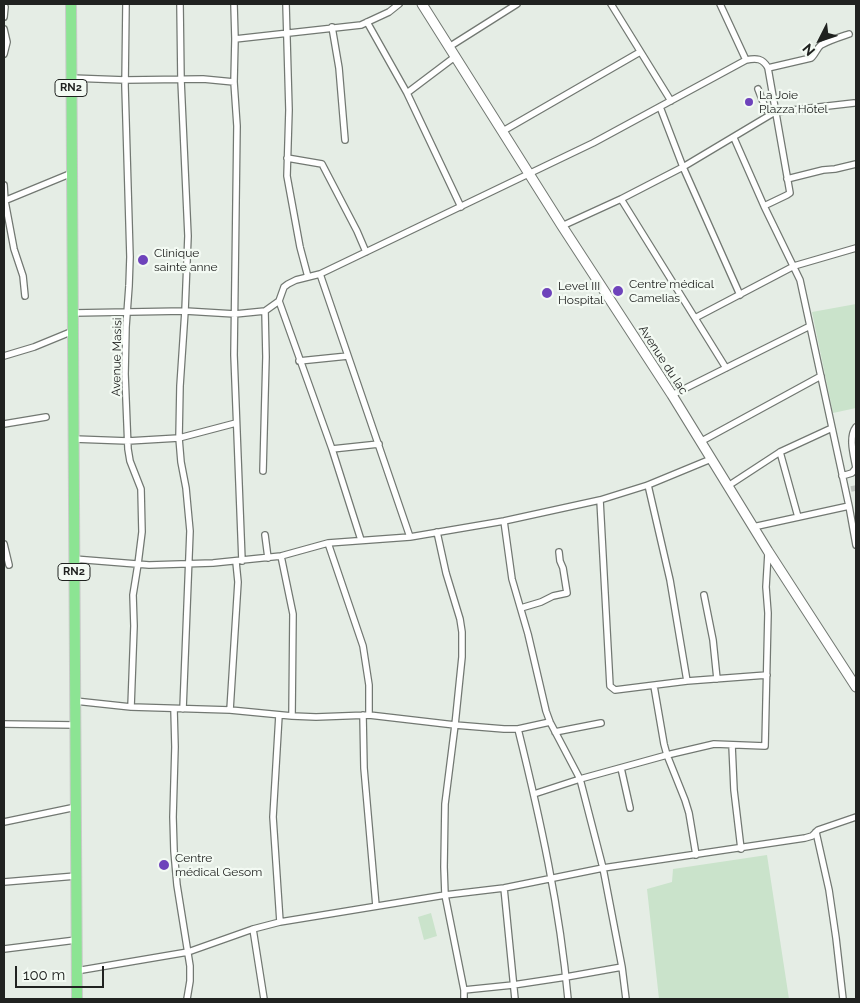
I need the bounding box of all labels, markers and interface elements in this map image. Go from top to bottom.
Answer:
north arrow [795,15,845,65]
text: N [799,41,818,59]
road number: RN2 [55,80,87,96]
place label: La Joie Plazza Hotel [759,88,828,116]
marker: La Joie Plazza Hotel [743,96,755,108]
place label: Clinique sainte anne [154,246,217,274]
marker: Clinique sainte anne [136,253,150,267]
place label: Centre médical Camelias [629,277,714,305]
place label: Level III Hospital [558,279,604,307]
marker: Centre médical Camelias [611,284,625,298]
marker: Level III Hospital [540,286,554,300]
street label: Avenue Masisi [109,317,125,397]
street label: Avenue du lac [635,323,691,397]
road number: RN2 [58,564,90,580]
place label: Centre médical Gesom [175,851,262,879]
marker: Centre médical Gesom [157,858,171,872]
scale bar [18,956,106,988]
text: 100 m [23,966,65,984]

